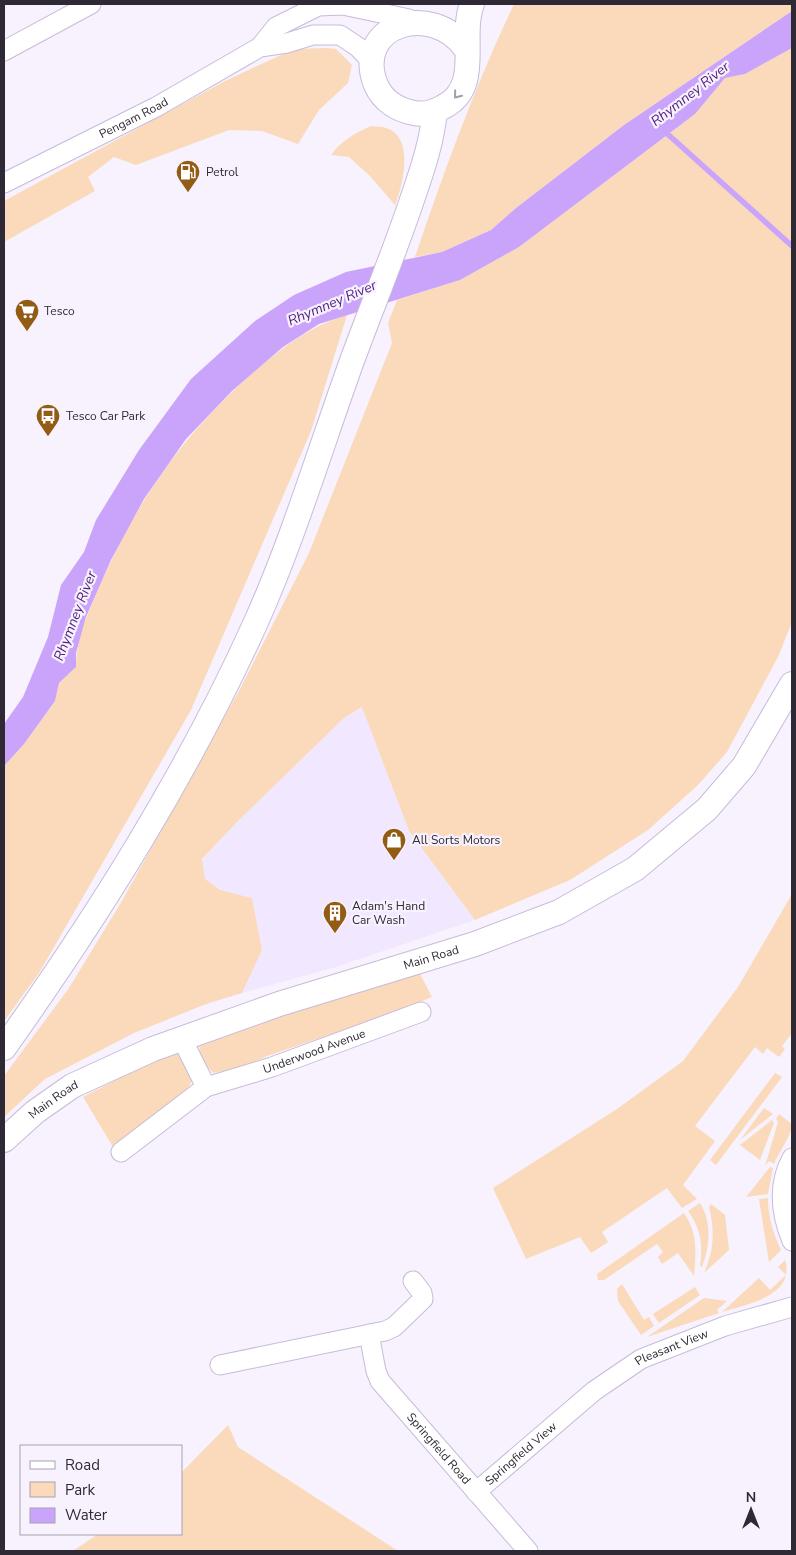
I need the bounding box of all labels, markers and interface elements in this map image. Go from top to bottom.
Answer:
water label: Rhymney River [647,57,734,131]
one-way arrow [454,89,462,98]
street label: Pengam Road [96,94,171,142]
fuel station icon: Petrol [175,159,201,193]
place label: Petrol [206,164,239,180]
water label: Rhymney River [285,275,380,330]
supermarket icon: Tesco [14,298,40,332]
place label: Tesco [44,303,75,319]
bus stop icon: Tesco Car Park [35,403,61,437]
place label: Tesco Car Park [66,408,146,424]
water label: Rhymney River [49,567,101,664]
shop icon: All Sorts Motors [381,827,407,861]
place label: All Sorts Motors [412,832,501,848]
place label: Adam's Hand Car Wash [352,898,425,928]
building icon: Adam's Hand Car Wash [322,900,348,934]
street label: Main Road [401,941,461,973]
street label: Underwood Avenue [261,1025,368,1077]
street label: Main Road [25,1076,80,1122]
street label: Pleasant View [632,1325,711,1369]
street label: Springfield Road [403,1409,474,1488]
street label: Springfield View [482,1418,560,1489]
legend [20,1445,182,1535]
text: Road [65,1455,100,1475]
text: Park [65,1480,95,1500]
north arrow [726,1485,776,1535]
text: N [746,1488,756,1507]
text: Water [65,1505,108,1525]

